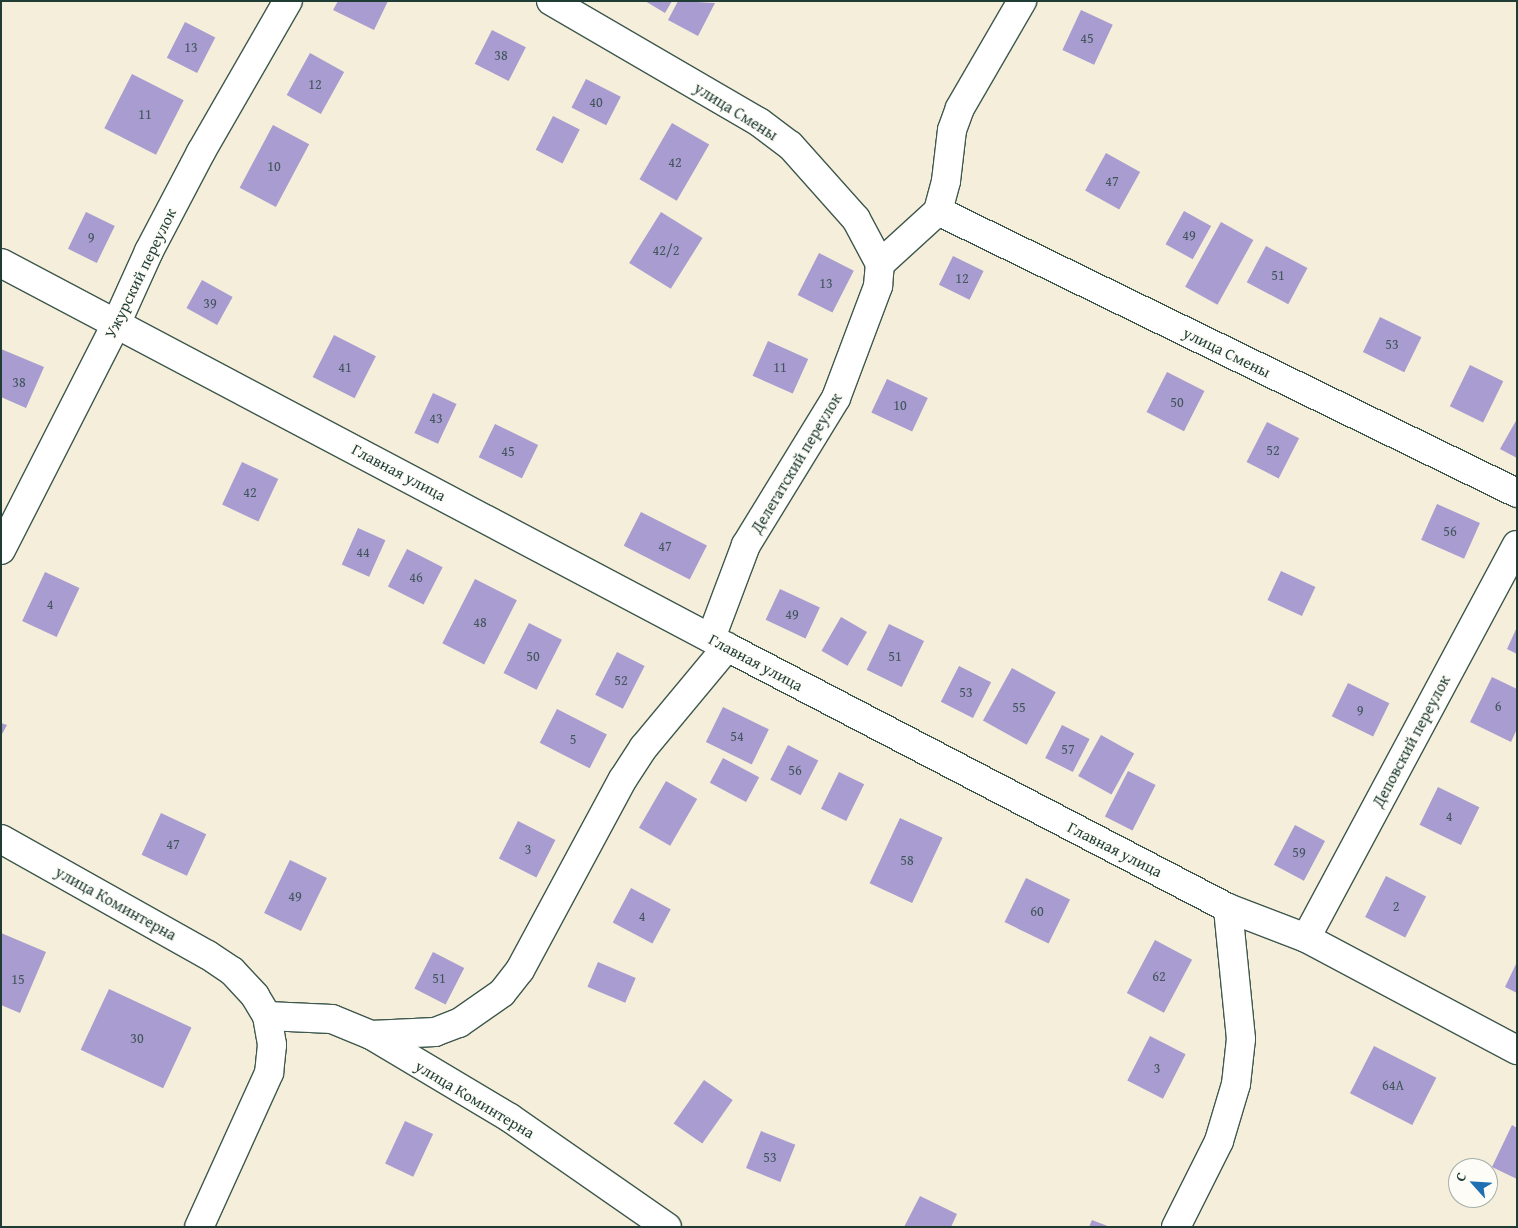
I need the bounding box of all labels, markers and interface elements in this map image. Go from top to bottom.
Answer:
house number: 45 [1080,30,1094,46]
house number: 13 [184,39,198,55]
house number: 38 [494,47,508,63]
house number: 12 [308,76,322,92]
street label: улица Смены [691,78,781,144]
house number: 40 [589,94,603,110]
house number: 11 [138,106,152,122]
house number: 42 [668,154,682,170]
house number: 10 [267,158,281,174]
house number: 47 [1105,173,1119,189]
street label: Ужурский переулок [100,205,180,341]
house number: 49 [1182,227,1196,243]
house number: 9 [88,229,94,245]
house number: 42/2 [653,242,679,258]
house number: 51 [1271,267,1285,283]
house number: 12 [955,270,969,286]
house number: 13 [819,275,833,291]
house number: 39 [203,295,217,311]
street label: улица Смены [1180,323,1274,381]
house number: 53 [1385,336,1399,352]
house number: 41 [338,359,352,375]
house number: 11 [773,359,787,375]
house number: 38 [12,374,26,390]
street label: Делегатский переулок [746,389,846,537]
house number: 50 [1170,394,1184,410]
house number: 10 [893,397,907,413]
house number: 43 [429,410,443,426]
street label: Главная улица [349,439,449,505]
house number: 52 [1266,442,1280,458]
house number: 45 [501,443,515,459]
house number: 42 [243,484,257,500]
house number: 56 [1443,523,1457,539]
house number: 47 [658,538,672,554]
house number: 44 [356,544,370,560]
house number: 46 [409,569,423,585]
house number: 4 [47,596,53,612]
house number: 49 [785,606,799,622]
house number: 48 [473,614,487,630]
street label: Главная улица [706,629,806,695]
house number: 50 [526,648,540,664]
house number: 51 [888,648,902,664]
house number: 52 [614,672,628,688]
street label: Деповский переулок [1368,672,1454,810]
house number: 53 [959,684,973,700]
house number: 6 [1495,698,1501,714]
house number: 55 [1012,699,1026,715]
house number: 9 [1357,702,1363,718]
house number: 54 [730,728,744,744]
house number: 5 [570,731,576,747]
house number: 57 [1061,741,1075,757]
house number: 56 [788,762,802,778]
house number: 4 [1446,808,1452,824]
street label: Главная улица [1064,817,1166,881]
house number: 47 [166,836,180,852]
house number: 3 [525,841,531,857]
house number: 59 [1292,844,1306,860]
house number: 58 [900,852,914,868]
street label: улица Коминтерна [52,862,180,944]
house number: 49 [288,888,302,904]
house number: 2 [1393,898,1399,914]
house number: 60 [1030,903,1044,919]
house number: 4 [639,908,645,924]
house number: 62 [1152,968,1166,984]
house number: 51 [432,970,446,986]
house number: 15 [11,971,25,987]
house number: 30 [130,1030,144,1046]
street label: улица Коминтерна [412,1056,538,1142]
house number: 3 [1154,1060,1160,1076]
house number: 64А [1382,1077,1404,1093]
house number: 53 [763,1149,777,1165]
north arrow [1448,1158,1498,1208]
text: С [1450,1169,1471,1185]

